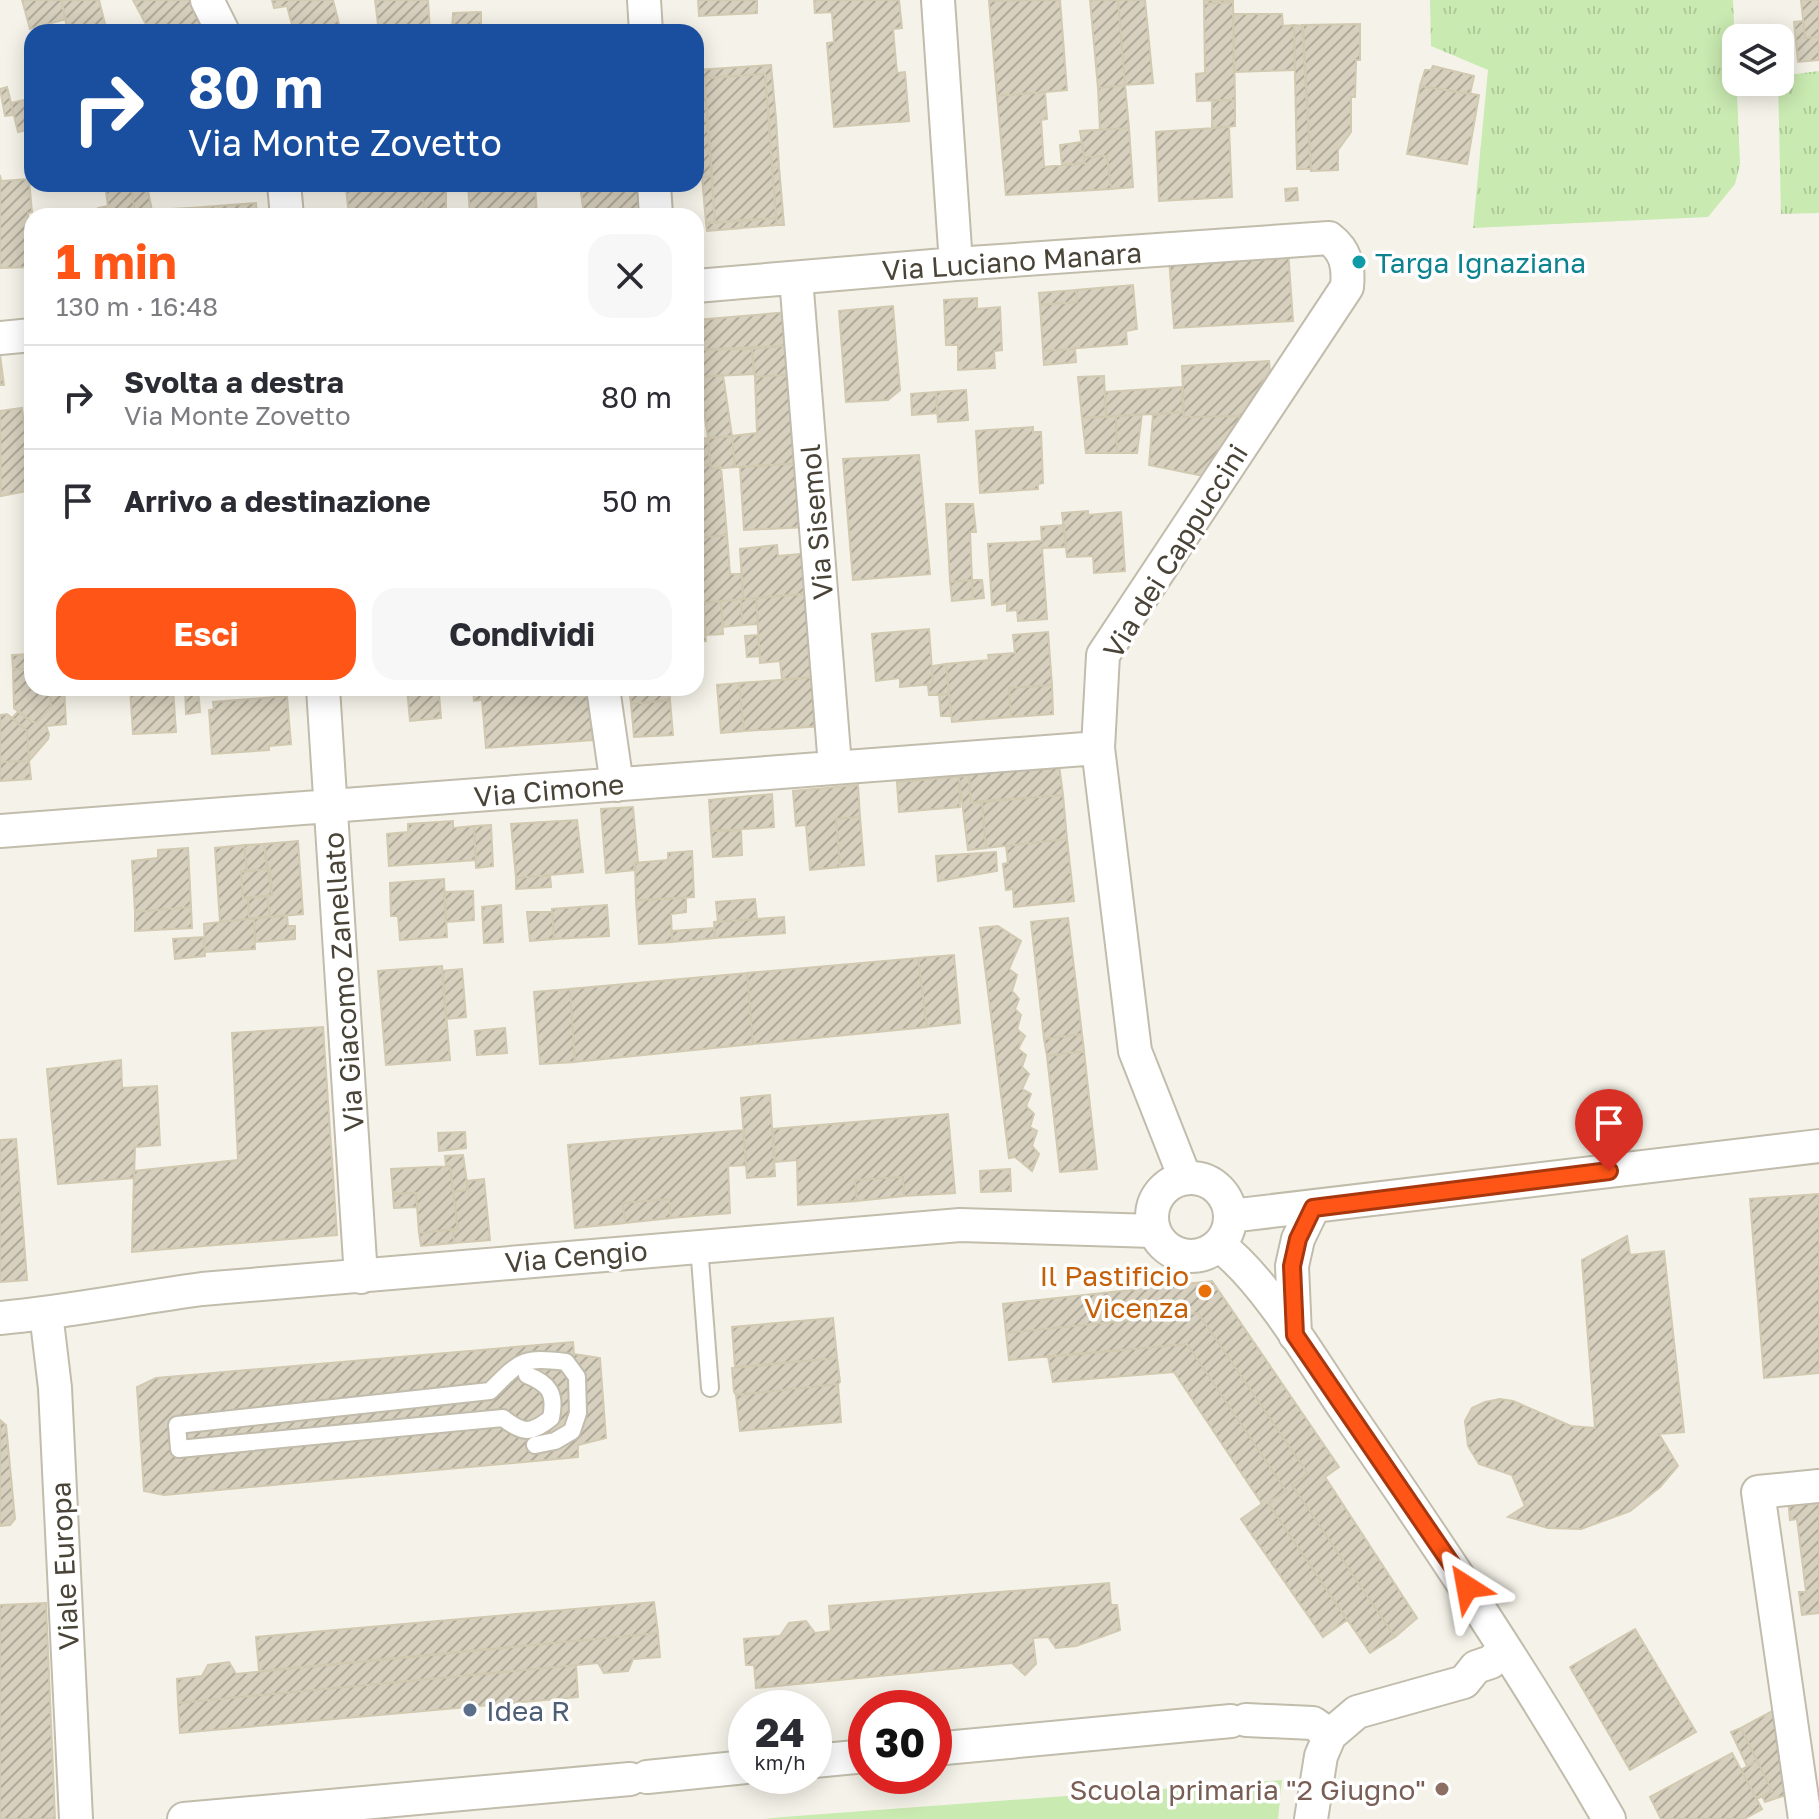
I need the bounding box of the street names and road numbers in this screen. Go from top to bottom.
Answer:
street label: Via Luciano Manara [881,235,1143,287]
street label: Via dei Cappuccini [1096,438,1254,664]
street label: Via Sisemol [793,443,839,601]
street label: Via Cimone [473,767,625,813]
street label: Via Giacomo Zanellato [316,831,370,1133]
street label: Via Cengio [503,1233,649,1279]
street label: Viale Europa [43,1481,85,1651]

